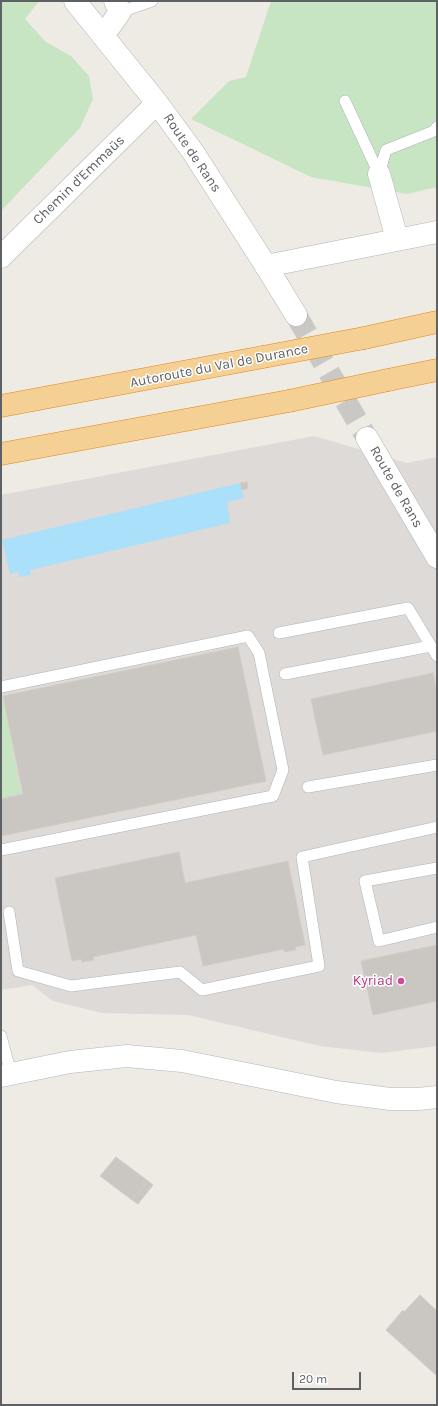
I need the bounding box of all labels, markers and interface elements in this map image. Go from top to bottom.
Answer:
street label: Route de Rans [159,110,225,196]
street label: Chemin d'Emmaüs [30,132,128,228]
street label: Autoroute du Val de Durance [129,340,309,392]
street label: Route de Rans [366,443,426,531]
place label: Kyriad [353,973,393,989]
marker: Kyriad [396,976,406,986]
scale bar [294,1364,363,1390]
text: 20 m [299,1372,327,1386]

